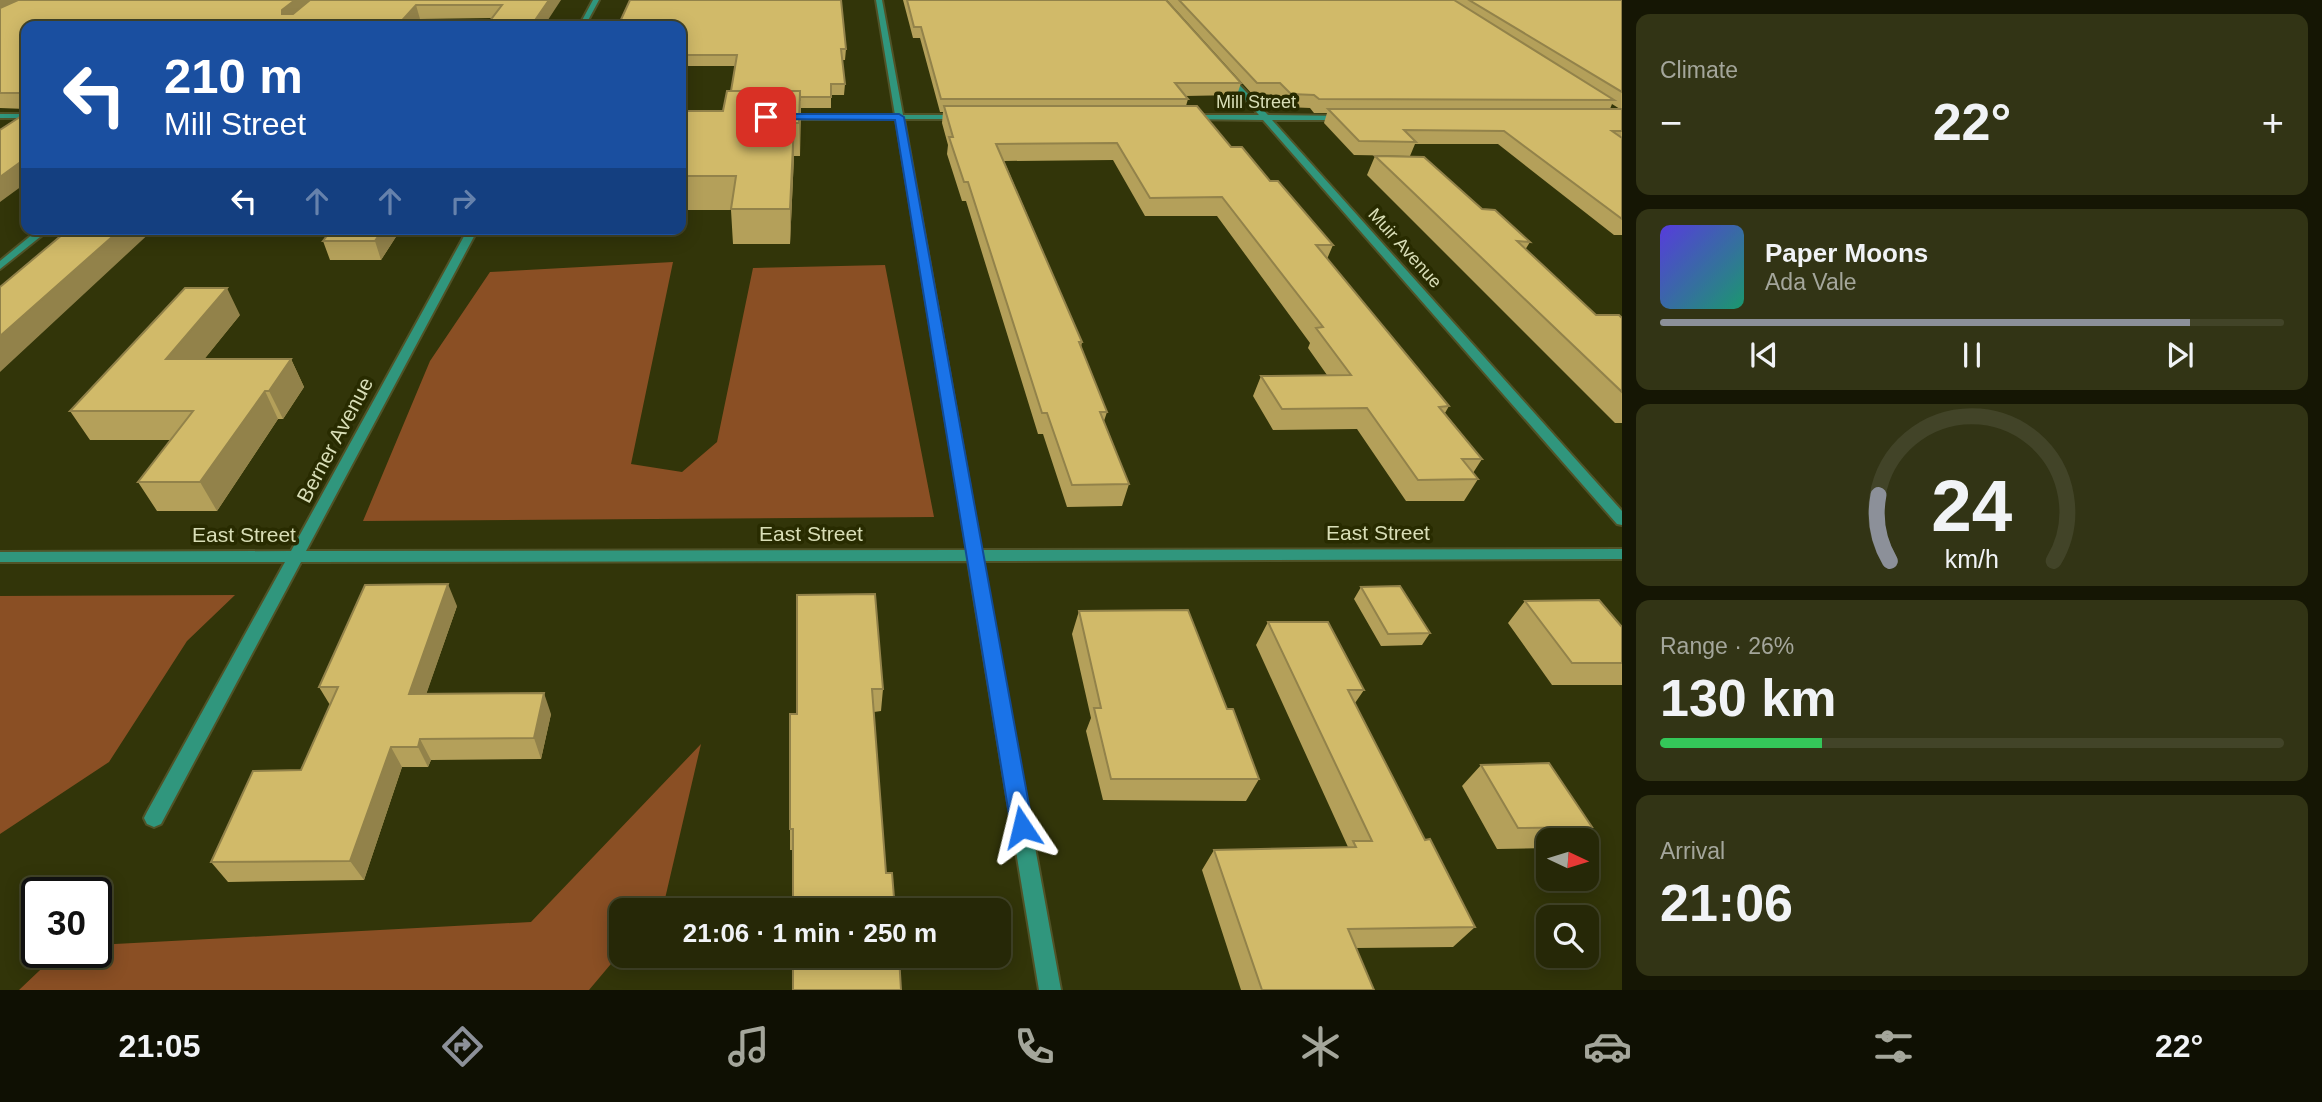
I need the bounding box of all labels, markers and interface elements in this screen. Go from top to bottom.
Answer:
icon: left [49,49,140,140]
text: 210 m [164,49,303,103]
text: Climate [1660,57,1738,83]
pin [736,87,796,147]
street label: Mill Street [1216,92,1296,112]
text: 22° [1933,93,2011,151]
icon: arrive [747,98,785,136]
text: − [1660,102,1682,144]
text: + [2262,102,2284,144]
text: Mill Street [164,106,306,142]
icon: left [225,182,263,220]
icon: ahead [298,182,336,220]
icon: ahead [371,182,409,220]
icon: right [444,182,482,220]
street label: Muir Avenue [1364,204,1446,292]
text: Paper Moons [1765,238,1928,268]
text: Ada Vale [1765,269,1857,295]
icon: previous [1745,336,1783,374]
icon: pause [1953,336,1991,374]
icon: next [2161,336,2199,374]
street label: Berner Avenue [292,373,377,506]
text: 24 [1932,465,2013,546]
street label: East Street [1326,521,1430,544]
street label: East Street [759,522,863,545]
street label: East Street [192,523,296,546]
text: km/h [1945,545,1999,573]
text: Range · 26% [1660,633,1794,659]
text: 130 km [1660,669,1836,727]
position arrow [985,790,1059,864]
north arrow [1536,828,1600,891]
map controls [1536,828,1599,968]
text: Arrival [1660,838,1725,864]
text: 21:06 [1660,874,1793,932]
speed limit sign: 30 [21,877,112,968]
button: search [1536,905,1599,968]
text: 21:06 · 1 min · 250 m [683,918,937,948]
icon: directions [438,1022,487,1071]
icon: music [724,1022,773,1071]
icon: phone [1010,1022,1059,1071]
icon: climate [1296,1022,1345,1071]
icon: car [1583,1022,1632,1071]
icon: filters [1869,1022,1918,1071]
text: 21:05 [119,1028,200,1064]
text: 22° [2155,1028,2203,1064]

